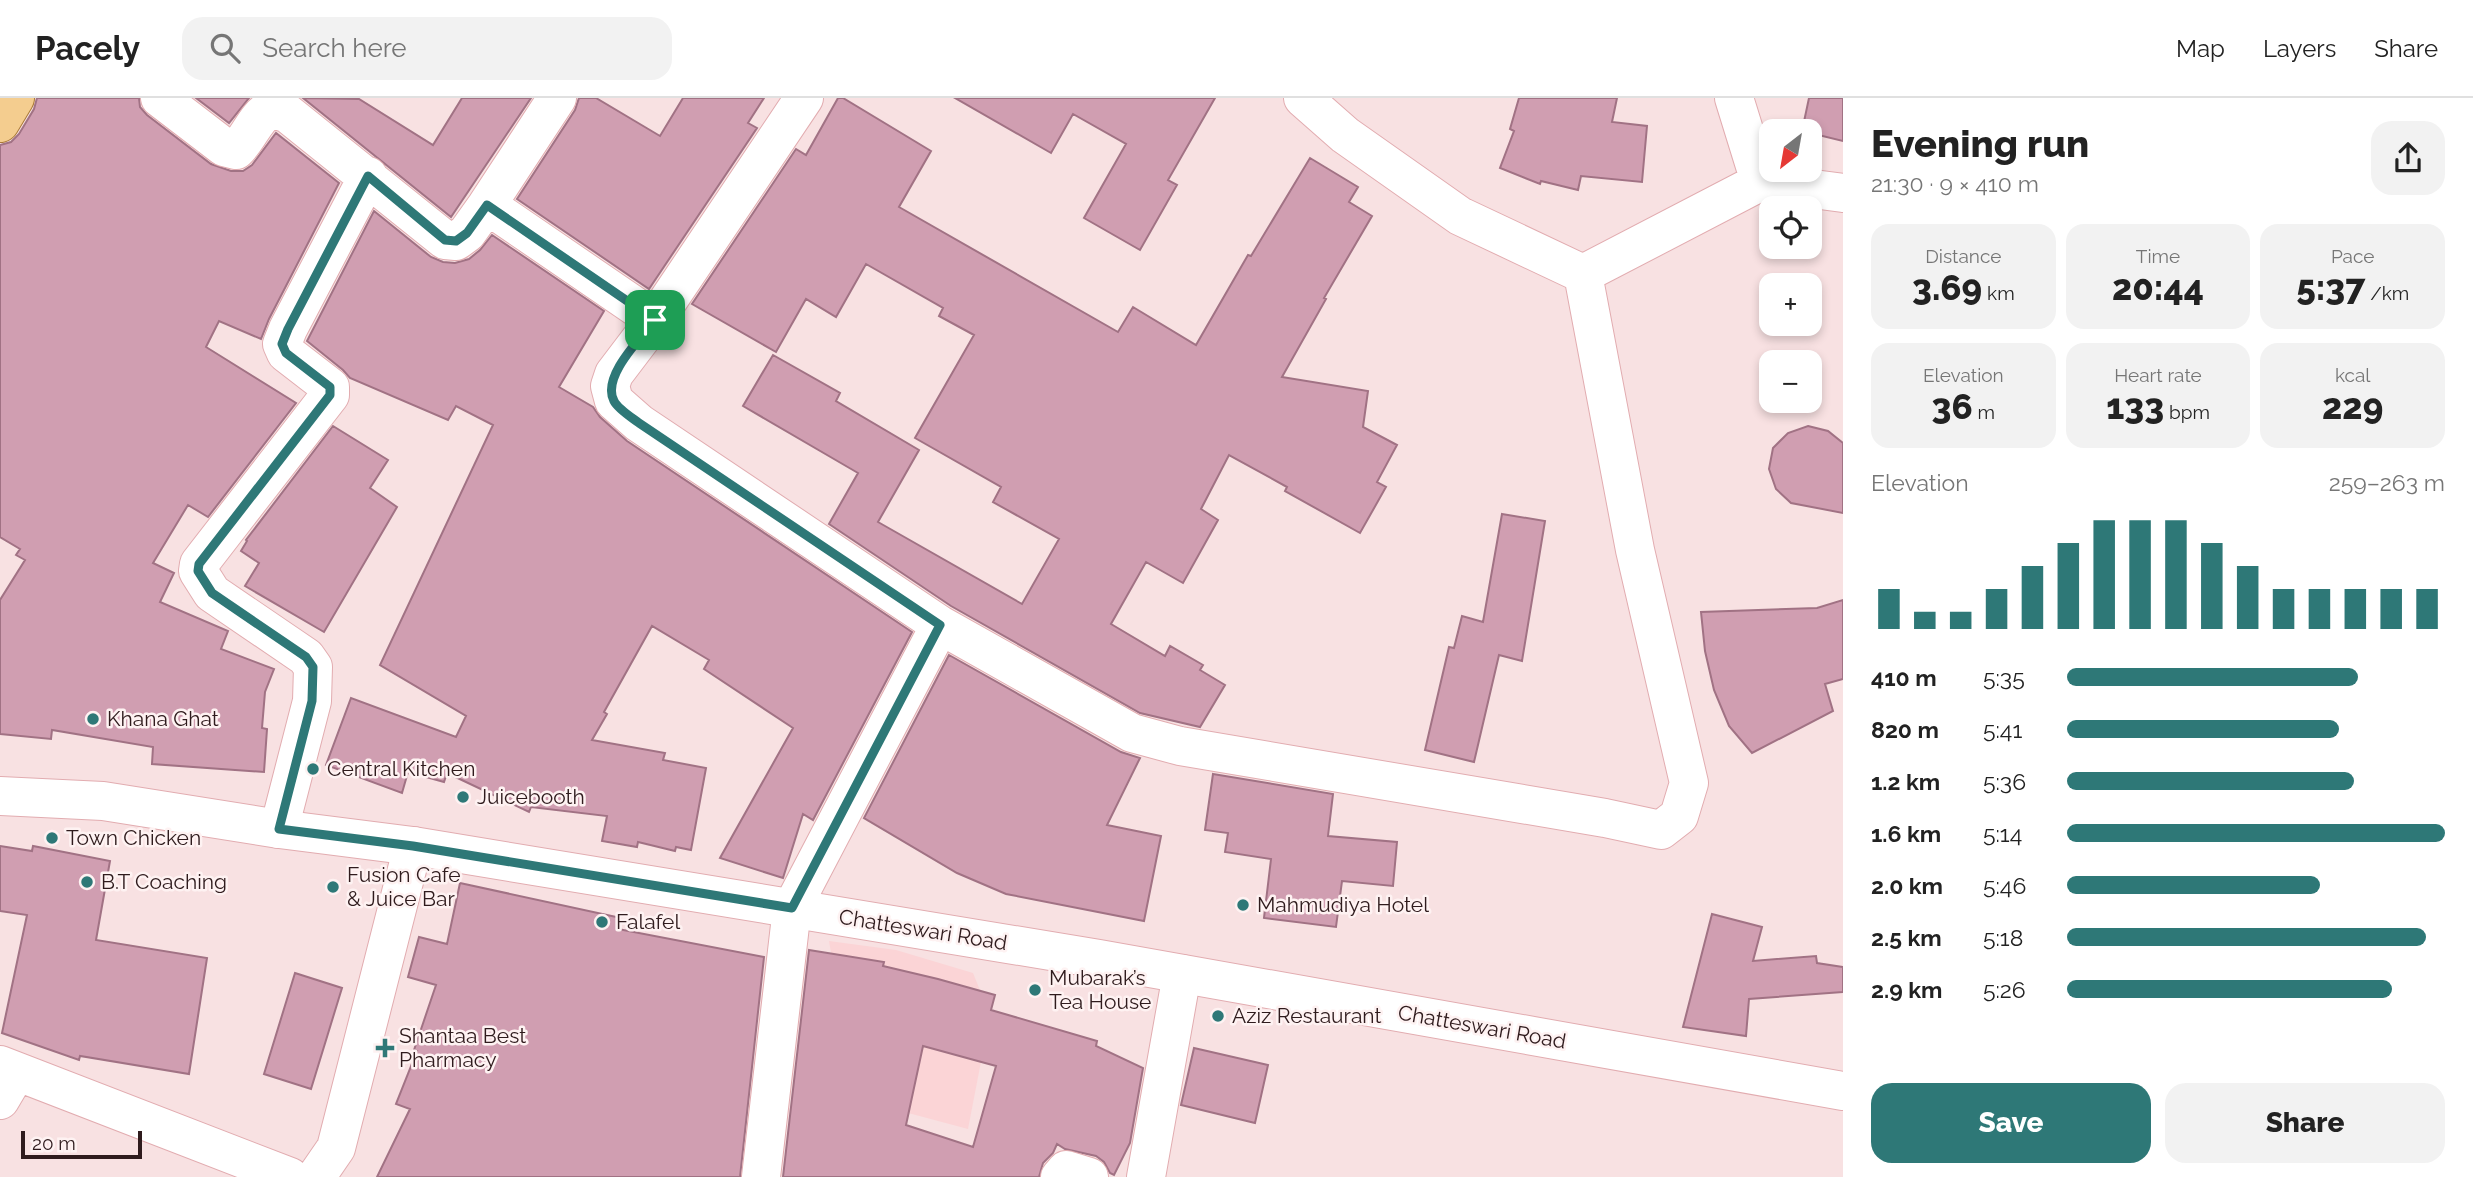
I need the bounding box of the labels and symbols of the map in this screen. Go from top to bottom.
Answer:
north arrow [1759,119,1822,182]
pin [625,290,685,350]
place label: Khana Ghat [107,706,219,731]
marker: Khana Ghat [85,711,101,727]
place label: Central Kitchen [327,756,475,781]
marker: Central Kitchen [305,761,321,777]
place label: Juicebooth [477,784,585,809]
marker: Juicebooth [455,789,471,805]
place label: Town Chicken [66,825,201,850]
marker: Town Chicken [44,830,60,846]
place label: Fusion Cafe & Juice Bar [347,862,461,911]
place label: B.T Coaching [101,869,227,894]
marker: B.T Coaching [79,874,95,890]
marker: Fusion Cafe & Juice Bar [325,879,341,895]
place label: Mahmudiya Hotel [1257,892,1429,917]
marker: Mahmudiya Hotel [1235,897,1251,913]
street label: Chatteswari Road [837,904,1009,955]
place label: Falafel [616,909,680,934]
marker: Falafel [594,914,610,930]
place label: Mubarak’s Tea House [1049,965,1151,1014]
marker: Mubarak’s Tea House [1027,982,1043,998]
street label: Chatteswari Road [1396,999,1568,1054]
place label: Aziz Restaurant [1232,1003,1382,1028]
marker: Aziz Restaurant [1210,1008,1226,1024]
place label: Shantaa Best Pharmacy [399,1023,526,1072]
marker: Shantaa Best Pharmacy [377,1040,393,1056]
scale bar [21,1128,142,1160]

